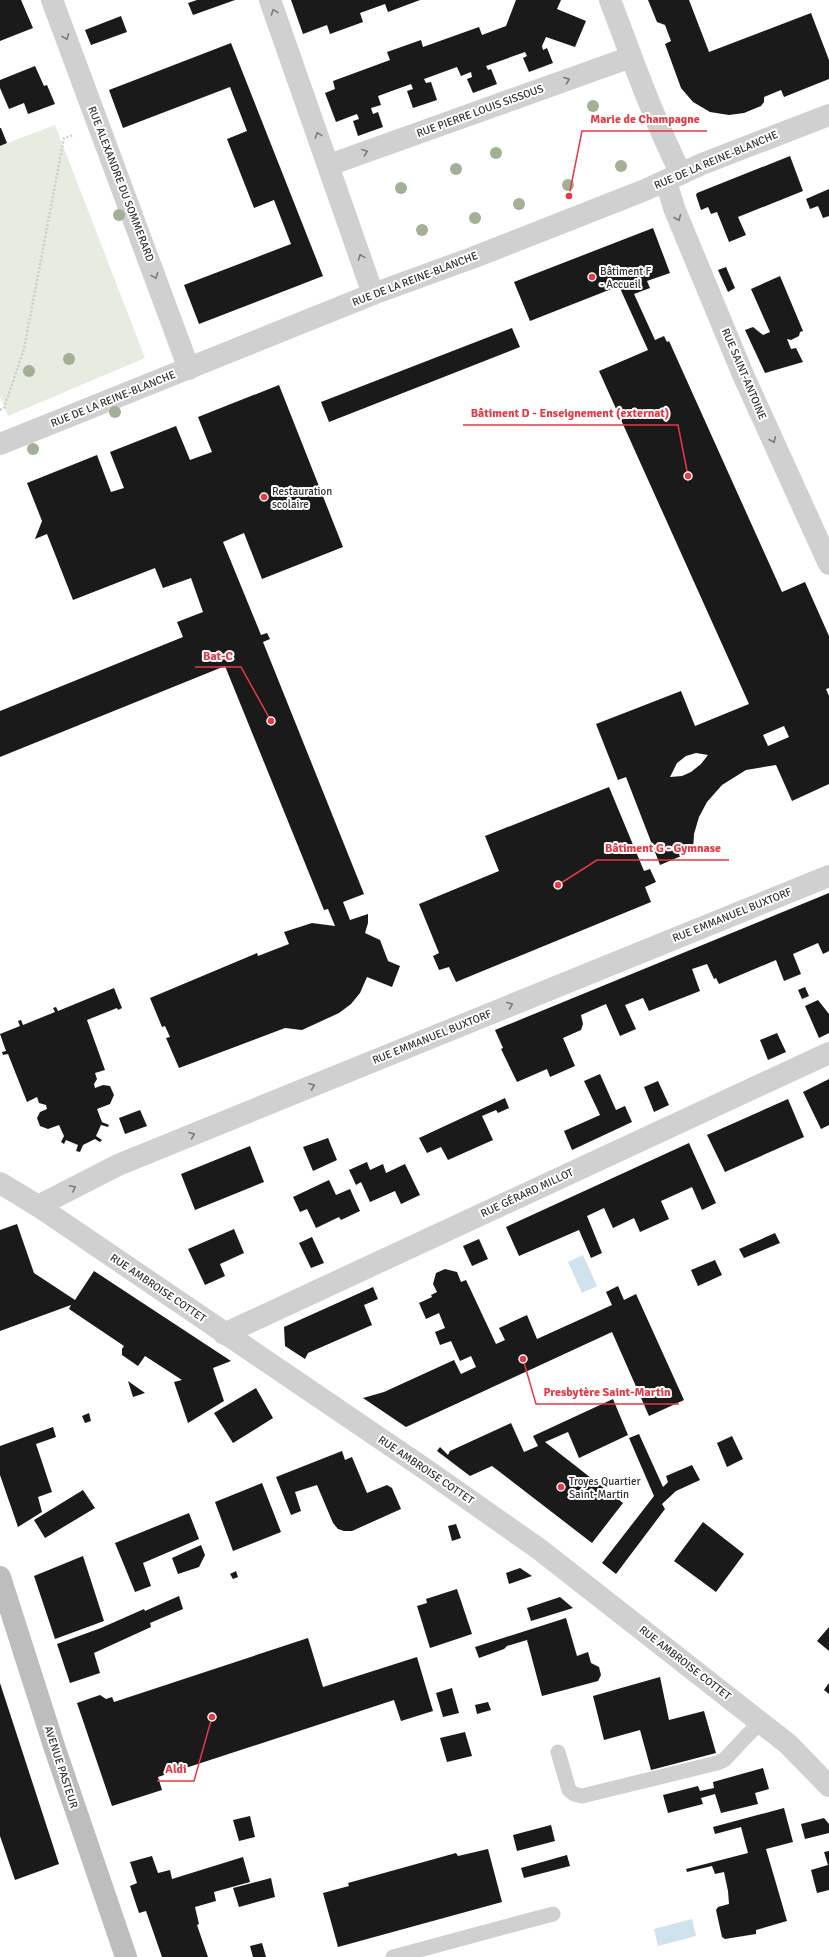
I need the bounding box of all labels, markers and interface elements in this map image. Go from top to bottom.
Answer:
one-way arrow [270,9,279,16]
one-way arrow [61,33,69,40]
one-way arrow [563,76,570,85]
street label: RUE PIERRE LOUIS SISSOUS [415,82,545,140]
street label: RUE ALEXANDRE DU SOMMERARD [85,104,157,264]
callout: Marie de Champagne [582,107,707,131]
text: Marie de Champagne [590,112,700,127]
street label: RUE DE LA REINE-BLANCHE [652,128,780,192]
one-way arrow [314,131,322,138]
one-way arrow [362,148,369,157]
one-way arrow [673,213,681,221]
street label: RUE DE LA REINE-BLANCHE [350,249,480,309]
one-way arrow [358,254,366,261]
place label: Bâtiment F - Accueil [600,265,652,291]
marker: Bâtiment F - Accueil [587,272,597,282]
one-way arrow [151,273,159,280]
street label: RUE SAINT-ANTOINE [719,326,769,422]
street label: RUE DE LA REINE-BLANCHE [49,368,177,430]
callout: Bâtiment D - Enseignement (externat) [463,401,678,425]
text: Bâtiment D - Enseignement (externat) [471,406,669,421]
one-way arrow [768,437,776,444]
place label: Restauration scolaire [272,485,332,511]
marker: Restauration scolaire [259,492,269,502]
callout: Bat-C [195,643,241,667]
text: Bat-C [203,649,234,664]
callout: Bâtiment G - Gymnase [597,836,729,860]
text: Bâtiment G - Gymnase [605,841,721,856]
street label: RUE EMMANUEL BUXTORF [671,885,794,945]
one-way arrow [507,1002,514,1010]
street label: RUE EMMANUEL BUXTORF [371,1007,494,1067]
one-way arrow [307,1083,315,1091]
one-way arrow [187,1132,195,1140]
street label: RUE GÉRARD MILLOT [478,1165,576,1220]
one-way arrow [69,1185,76,1193]
street label: RUE AMBROISE COTTET [108,1251,209,1325]
callout: Presbytère Saint-Martin [536,1380,679,1404]
text: Presbytère Saint-Martin [543,1385,671,1400]
street label: RUE AMBROISE COTTET [376,1433,477,1507]
place label: Troyes Quartier Saint-Martin [569,1475,641,1501]
marker: Troyes Quartier Saint-Martin [556,1482,566,1492]
street label: RUE AMBROISE COTTET [637,1623,734,1703]
street label: AVENUE PASTEUR [42,1724,81,1810]
callout: Aldi [157,1757,194,1781]
text: Aldi [165,1762,187,1777]

